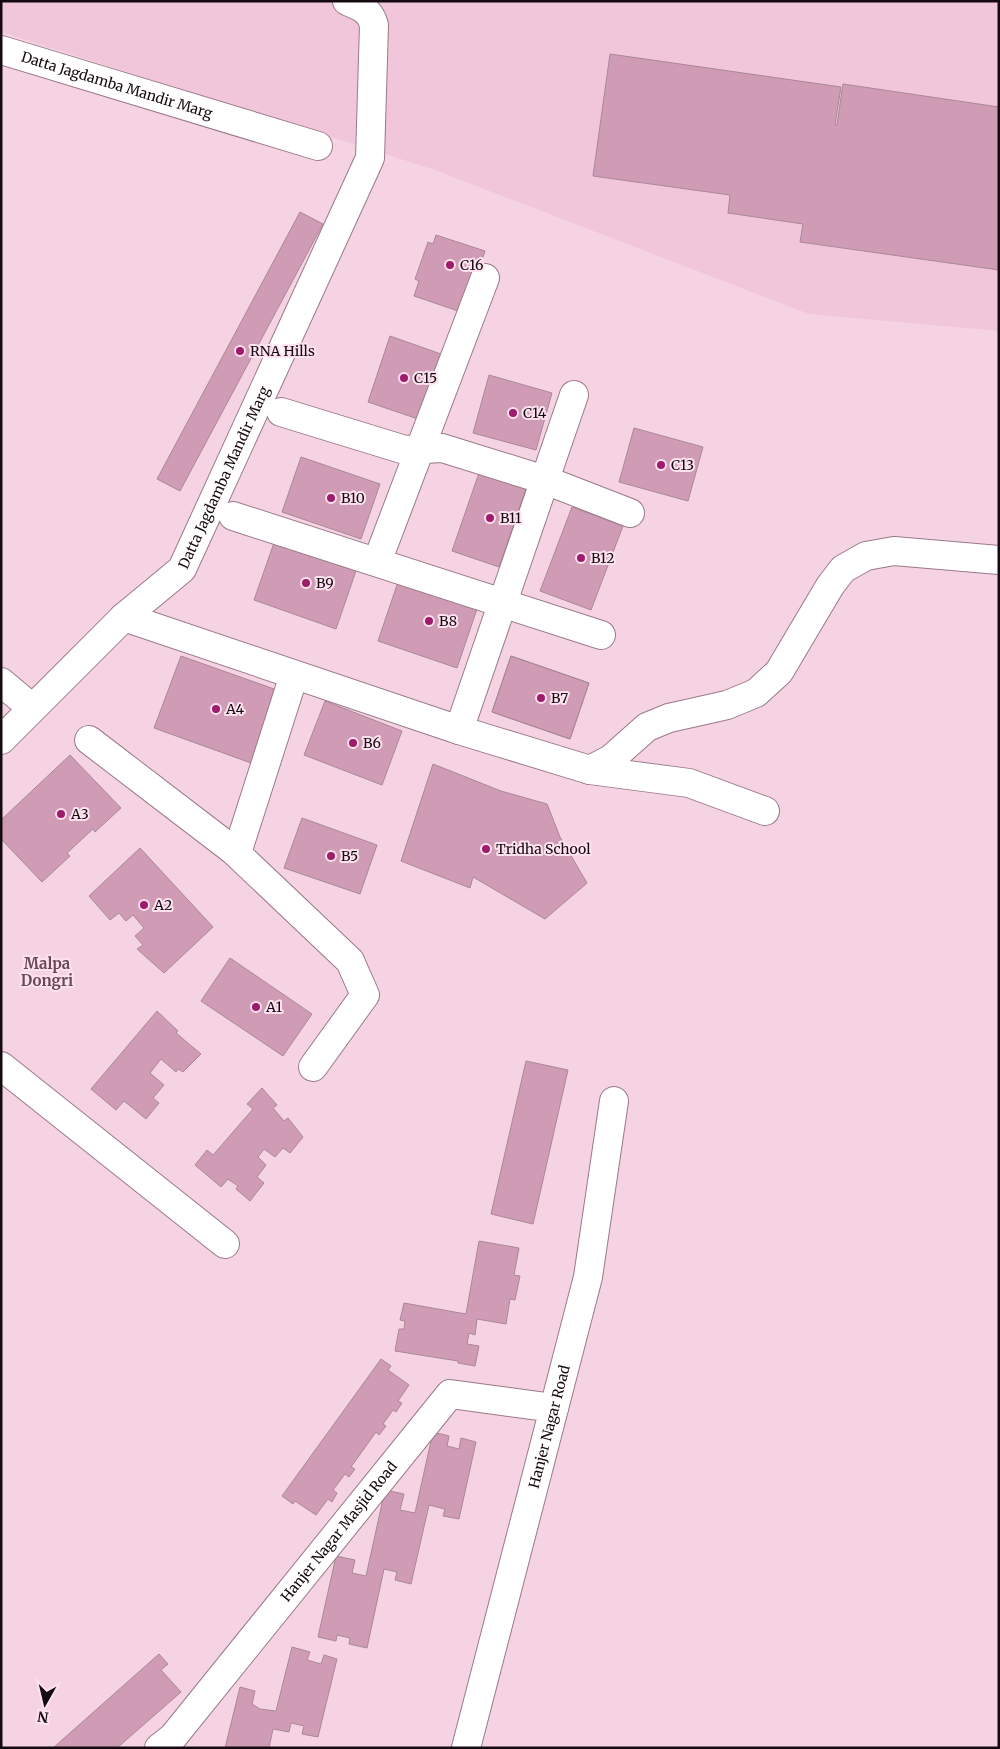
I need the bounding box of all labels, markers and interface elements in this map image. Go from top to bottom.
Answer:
street label: Datta Jagdamba Mandir Marg [19,48,215,123]
place label: C16 [460,256,483,274]
marker: C16 [444,259,456,271]
place label: RNA Hills [250,342,315,360]
marker: RNA Hills [234,345,246,357]
place label: C15 [414,369,437,387]
marker: C15 [398,372,410,384]
street label: Datta Jagdamba Mandir Marg [174,383,274,572]
place label: C14 [523,404,547,422]
marker: C14 [507,407,519,419]
place label: C13 [671,456,694,474]
marker: C13 [655,459,667,471]
place label: B10 [341,489,365,507]
marker: B10 [325,492,337,504]
place label: B11 [500,509,521,527]
marker: B11 [484,512,496,524]
place label: B12 [591,549,615,567]
marker: B12 [575,552,587,564]
place label: B9 [316,574,334,592]
marker: B9 [300,577,312,589]
place label: B8 [439,612,457,630]
marker: B8 [423,615,435,627]
place label: B7 [551,689,568,707]
marker: B7 [535,692,547,704]
place label: A4 [225,700,245,718]
marker: A4 [210,703,222,715]
place label: B6 [363,734,381,752]
marker: B6 [347,737,359,749]
place label: A3 [70,805,89,823]
marker: A3 [55,808,67,820]
place label: Tridha School [496,840,591,858]
marker: Tridha School [480,843,492,855]
place label: B5 [341,847,358,865]
marker: B5 [325,850,337,862]
place label: A2 [153,896,172,914]
marker: A2 [138,899,150,911]
district label: Malpa Dongri [21,954,73,990]
place label: A1 [265,998,282,1016]
marker: A1 [250,1001,262,1013]
street label: Hanjer Nagar Road [525,1363,574,1490]
street label: Hanjer Nagar Masjid Road [277,1457,401,1605]
north arrow [20,1679,70,1729]
text: N [36,1707,50,1727]

